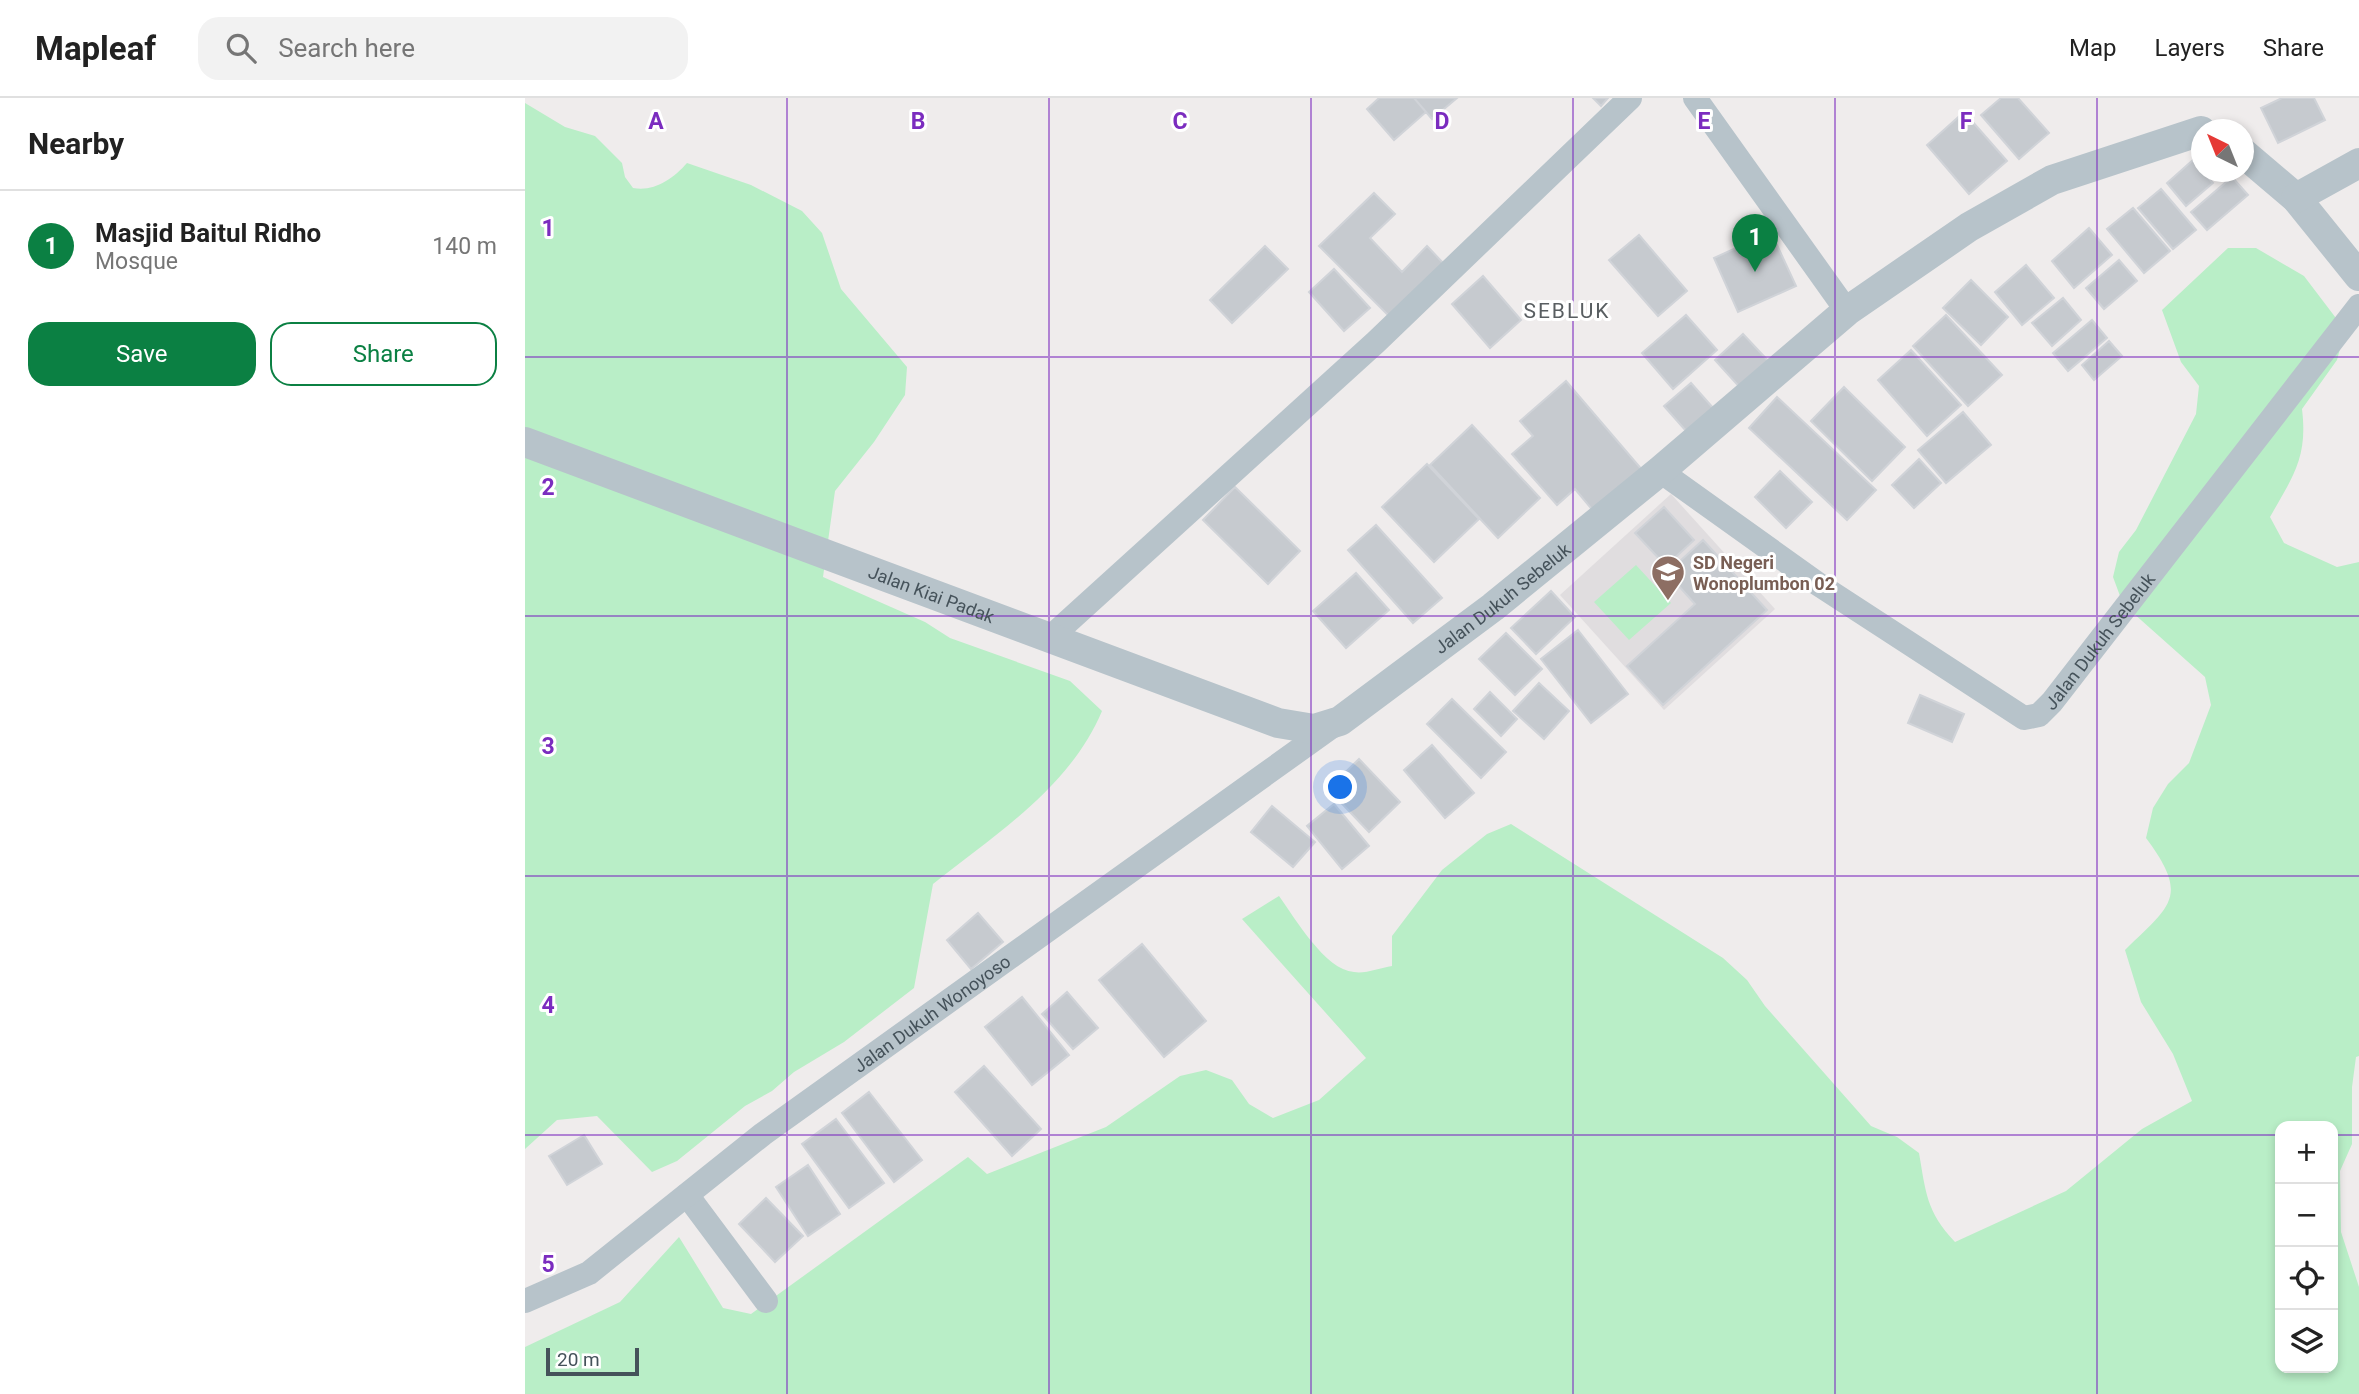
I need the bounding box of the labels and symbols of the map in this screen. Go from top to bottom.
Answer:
text: A [648,108,664,135]
text: B [911,108,925,135]
text: C [1172,108,1188,135]
text: D [1435,108,1449,135]
text: E [1698,108,1711,135]
text: F [1960,108,1973,135]
north arrow [2191,119,2254,182]
pin: 1 [1732,214,1778,272]
text: 1 [541,215,555,242]
district label: SEBLUK [1523,299,1611,323]
text: 2 [541,474,555,501]
street label: Jalan Dukuh Sebeluk [1430,538,1575,658]
place label: SD Negeri Wonoplumbon 02 [1693,552,1835,594]
school or university icon: SD Negeri Wonoplumbon 02 [1649,553,1687,602]
street label: Jalan Kiai Padak [866,561,998,627]
street label: Jalan Dukuh Sebeluk [2040,568,2159,714]
text: 3 [541,733,555,760]
your location [1323,770,1357,804]
street label: Jalan Dukuh Wonoyoso [849,950,1014,1076]
text: 4 [541,992,555,1019]
text: 5 [541,1251,555,1278]
scale bar [546,1345,639,1377]

